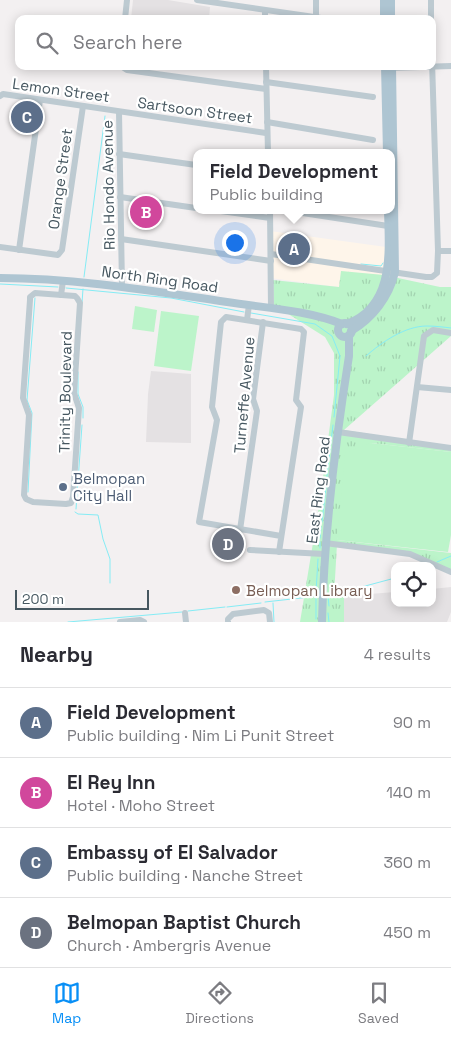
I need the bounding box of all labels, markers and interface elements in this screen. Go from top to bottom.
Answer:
search box [15,15,436,70]
icon: search [33,29,61,57]
text: Search here [73,30,183,55]
street label: Lemon Street [11,74,111,106]
street label: Sartsoon Street [136,93,254,127]
pin: C [11,98,43,136]
street label: Rio Hondo Avenue [97,120,119,250]
street label: Orange Street [44,127,76,231]
popup [193,149,395,214]
text: Field Development [210,159,378,184]
text: Public building [210,184,323,205]
pin: B [130,193,162,231]
your location [222,230,248,256]
pin: A [278,230,310,268]
street label: North Ring Road [101,261,219,297]
street label: Trinity Boulevard [54,331,76,453]
street label: Turneffe Avenue [229,336,259,454]
street label: East Ring Road [302,435,334,545]
place label: Belmopan City Hall [73,469,145,505]
marker: Belmopan City Hall [57,481,69,493]
pin: D [212,525,244,563]
map controls [391,562,436,607]
button: locate [391,562,436,607]
place label: Belmopan Library [246,581,372,600]
marker: Belmopan Library [230,584,242,596]
scale bar [15,587,149,610]
text: 200 m [22,590,64,608]
text: Nearby [20,641,93,668]
text: 4 results [364,644,431,665]
text: Field Development [67,700,236,725]
text: A [31,712,41,733]
text: 90 m [393,712,431,733]
text: Public building · Nim Li Punit Street [67,725,334,746]
text: El Rey Inn [67,770,155,795]
text: B [31,782,41,803]
text: 140 m [386,782,431,803]
text: Hotel · Moho Street [67,795,215,816]
text: Embassy of El Salvador [67,840,278,865]
text: C [31,852,41,873]
text: 360 m [383,852,431,873]
text: Public building · Nanche Street [67,865,303,886]
text: Belmopan Baptist Church [67,910,301,935]
text: D [31,922,41,943]
text: 450 m [383,922,431,943]
text: Church · Ambergris Avenue [67,935,271,956]
tab: Map [52,979,81,1027]
tab: Directions [185,979,254,1027]
tab: Saved [358,979,399,1027]

